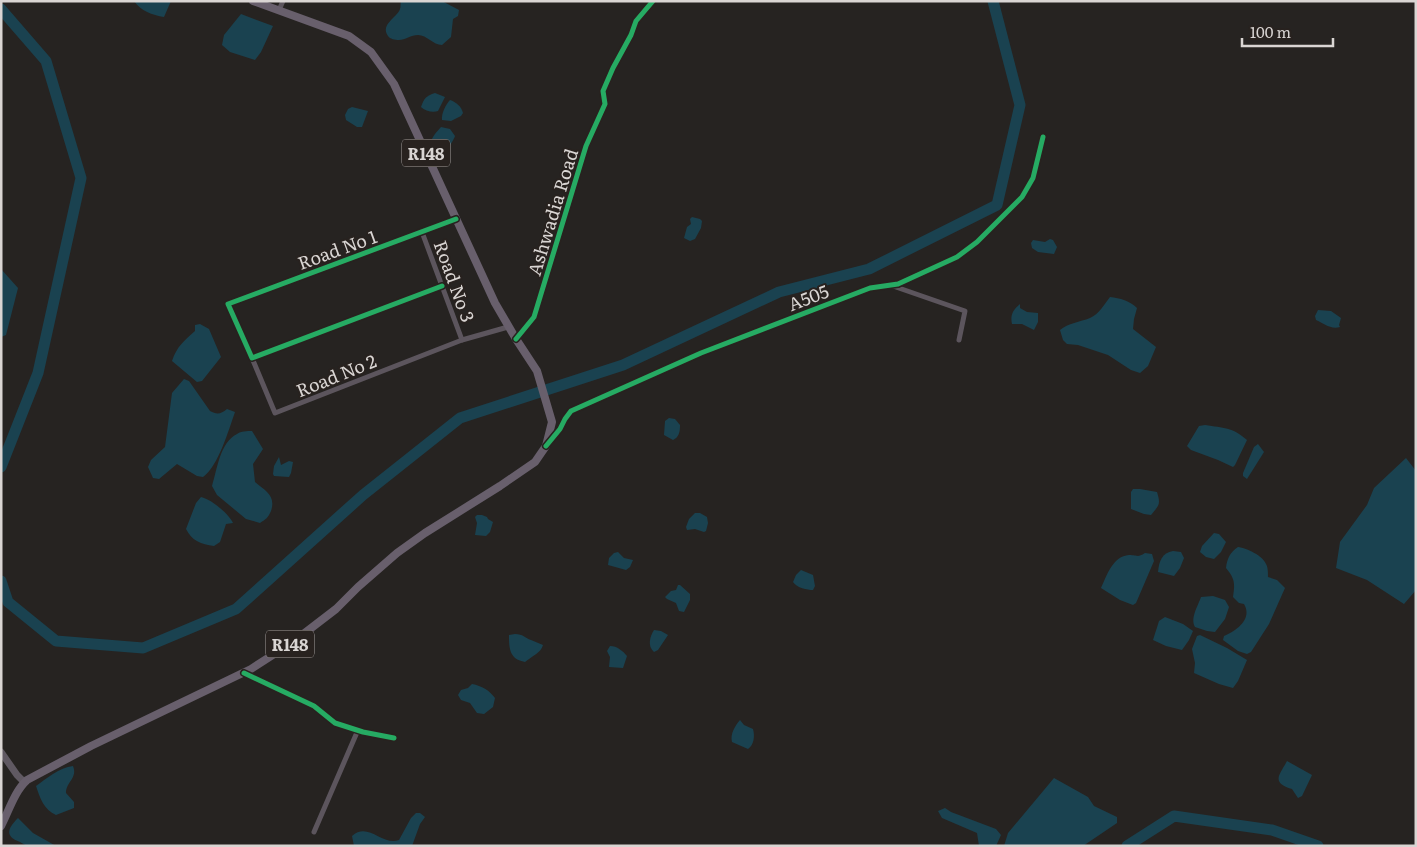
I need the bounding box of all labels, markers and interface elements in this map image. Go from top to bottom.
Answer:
scale bar [1242,15,1333,47]
text: 100 m [1250,20,1291,43]
road number: R148 [402,140,450,167]
street label: Ashwadia Road [520,145,584,279]
street label: Road No 1 [293,222,381,276]
street label: Road No 3 [428,236,482,326]
street label: A505 [784,277,832,317]
street label: Road No 2 [292,347,380,403]
road number: R148 [266,630,314,658]

